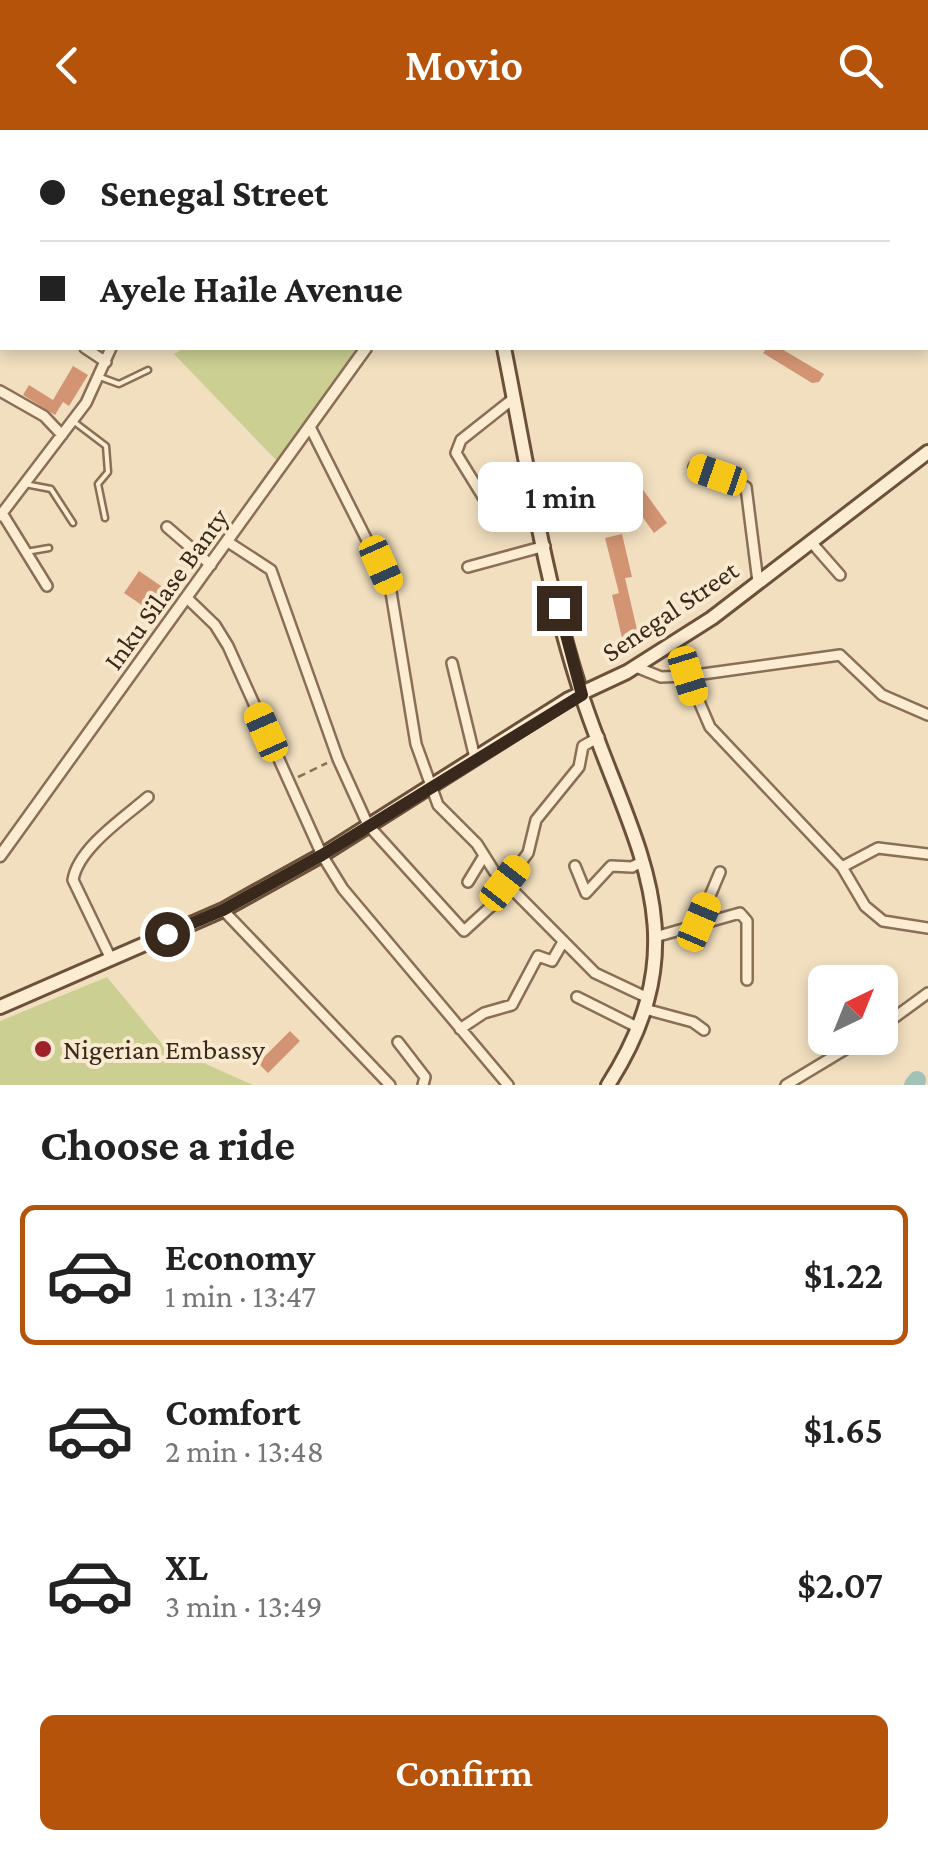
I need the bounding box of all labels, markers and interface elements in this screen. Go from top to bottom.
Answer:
icon: back [40,38,95,93]
icon: search [833,38,888,93]
text: Movio [405,40,523,90]
text: Senegal Street [100,172,328,214]
text: Ayele Haile Avenue [100,268,403,310]
car [684,451,750,499]
callout: 1 min [476,463,642,533]
text: 1 min [525,479,596,515]
street label: Inku Silase Banty [97,502,235,676]
car [355,531,407,599]
street label: Senegal Street [596,554,744,668]
route end [537,586,582,631]
car [665,643,711,709]
car [240,698,292,766]
car [475,850,535,916]
car [673,889,725,955]
route start [145,912,190,957]
north arrow [808,965,898,1055]
map controls [808,965,898,1055]
place label: Nigerian Embassy [63,1034,266,1065]
marker: Nigerian Embassy [32,1038,54,1060]
text: Choose a ride [40,1120,295,1170]
icon: car [45,1230,135,1320]
text: Economy [165,1236,315,1278]
text: $1.22 [804,1254,883,1296]
text: 1 min · 13:47 [165,1278,316,1314]
icon: car [45,1385,135,1475]
text: Comfort [165,1391,301,1433]
text: $1.65 [803,1409,883,1451]
text: 2 min · 13:48 [165,1433,324,1469]
icon: car [45,1540,135,1630]
text: XL [165,1546,208,1588]
text: $2.07 [797,1564,883,1606]
text: 3 min · 13:49 [165,1588,323,1624]
button: Confirm [40,1715,888,1830]

